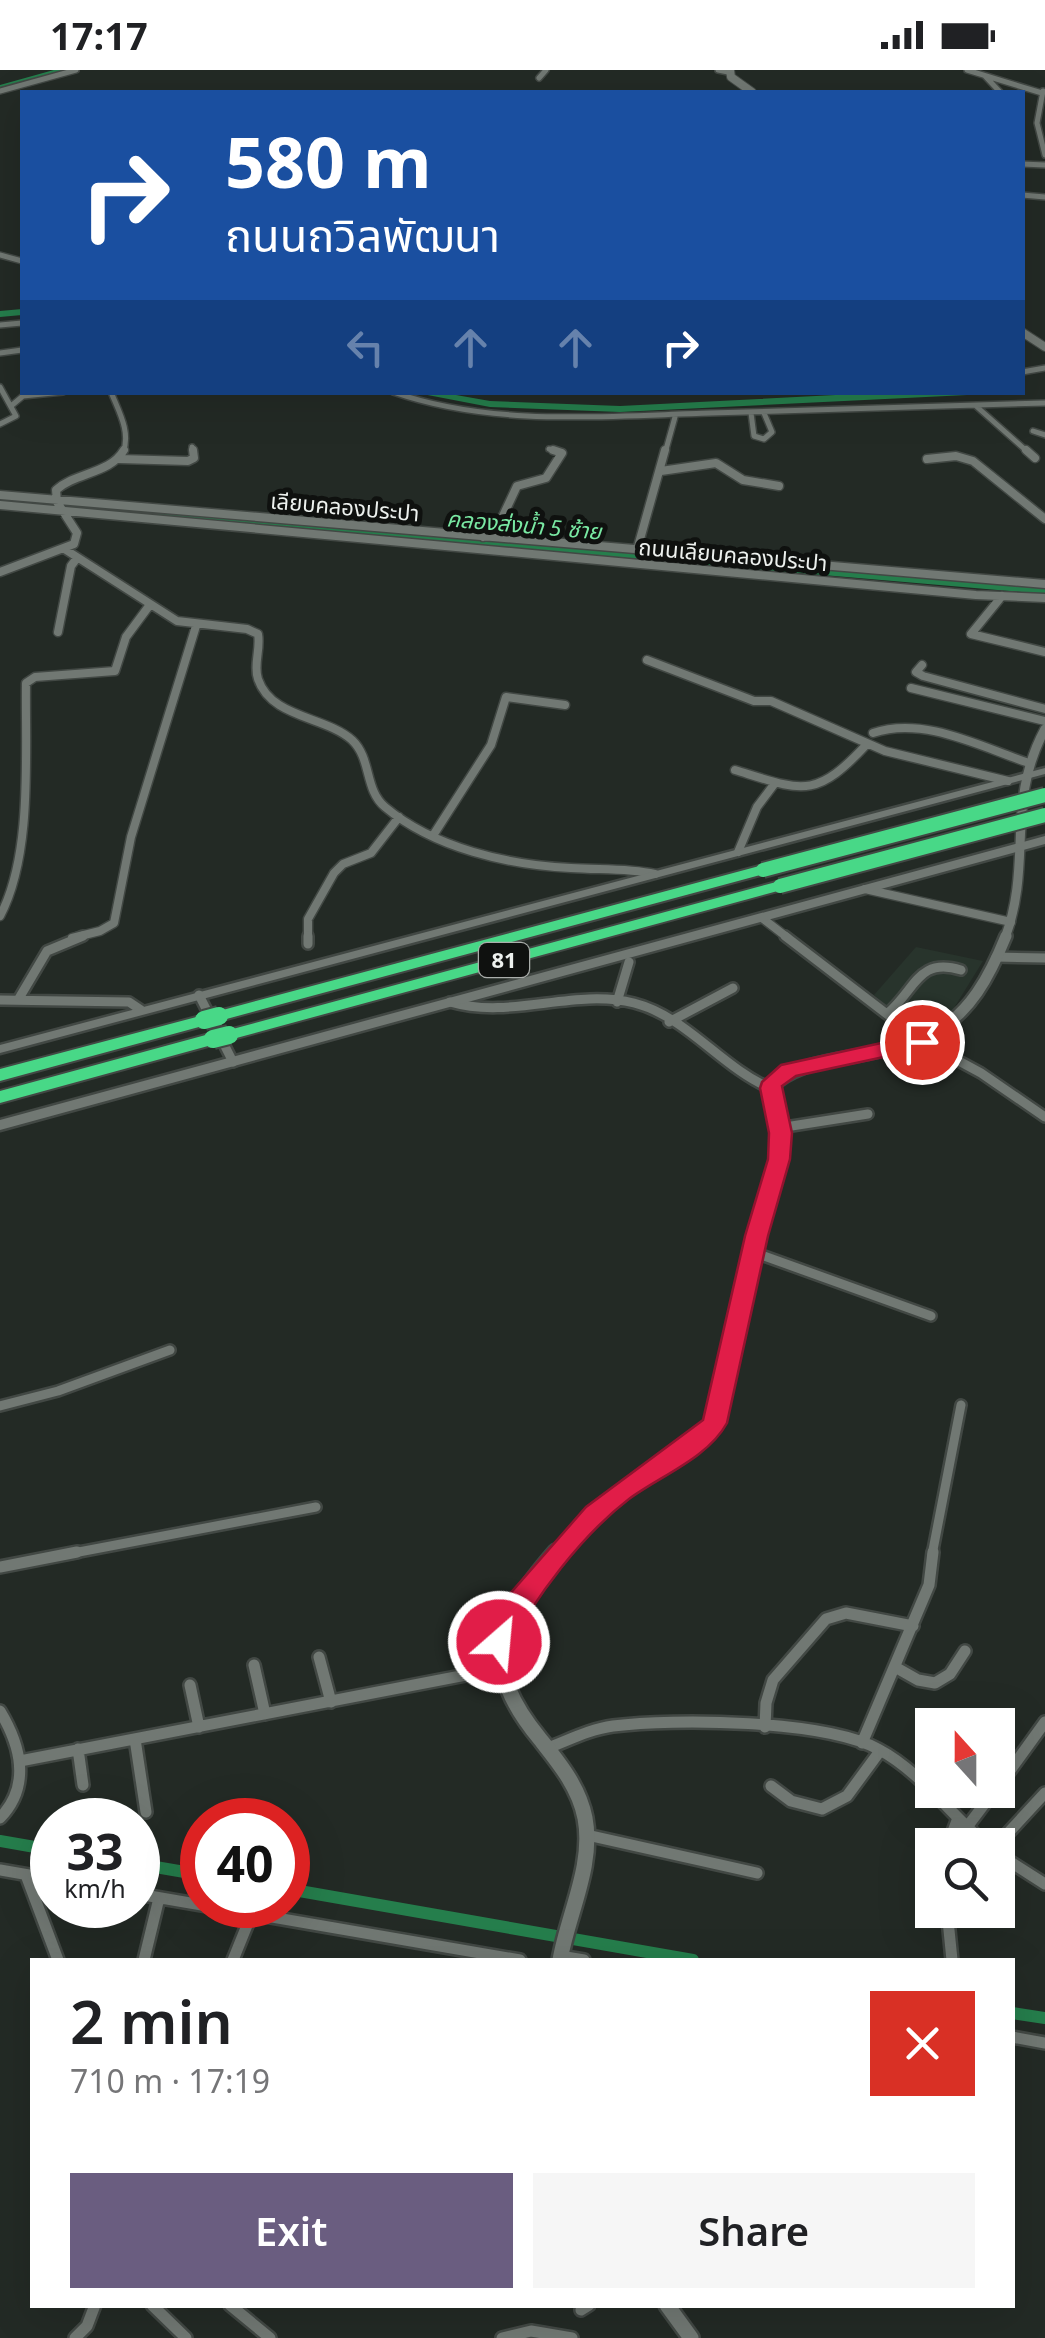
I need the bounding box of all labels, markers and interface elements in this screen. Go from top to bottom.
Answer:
text: 17:17 [50,9,148,61]
text: 580 m [225,113,432,209]
icon: right [60,130,190,260]
text: ถนนถวิลพัฒนา [225,204,500,265]
icon: left [338,320,393,375]
icon: ahead [443,320,498,375]
icon: ahead [548,320,603,375]
icon: right [653,320,708,375]
street label: เลียบคลองประปา [269,485,421,527]
water label: คลองส่งน้ำ 5 ซ้าย [446,502,605,546]
street label: ถนนเลียบคลองประปา [637,531,829,577]
road number: 81 [479,943,529,977]
pin [880,1000,965,1085]
icon: arrive [895,1015,950,1070]
position arrow [447,1590,551,1694]
north arrow [915,1708,1015,1808]
map controls [915,1708,1015,1928]
speed limit sign: 40 [180,1798,310,1928]
text: 33 [66,1817,124,1885]
button: search [915,1828,1015,1928]
text: km/h [64,1871,126,1905]
text: 2 min [70,1980,233,2062]
button: close [870,1991,975,2096]
text: 710 m · 17:19 [70,2059,270,2102]
button: Exit [70,2173,513,2288]
button: Share [533,2173,975,2288]

